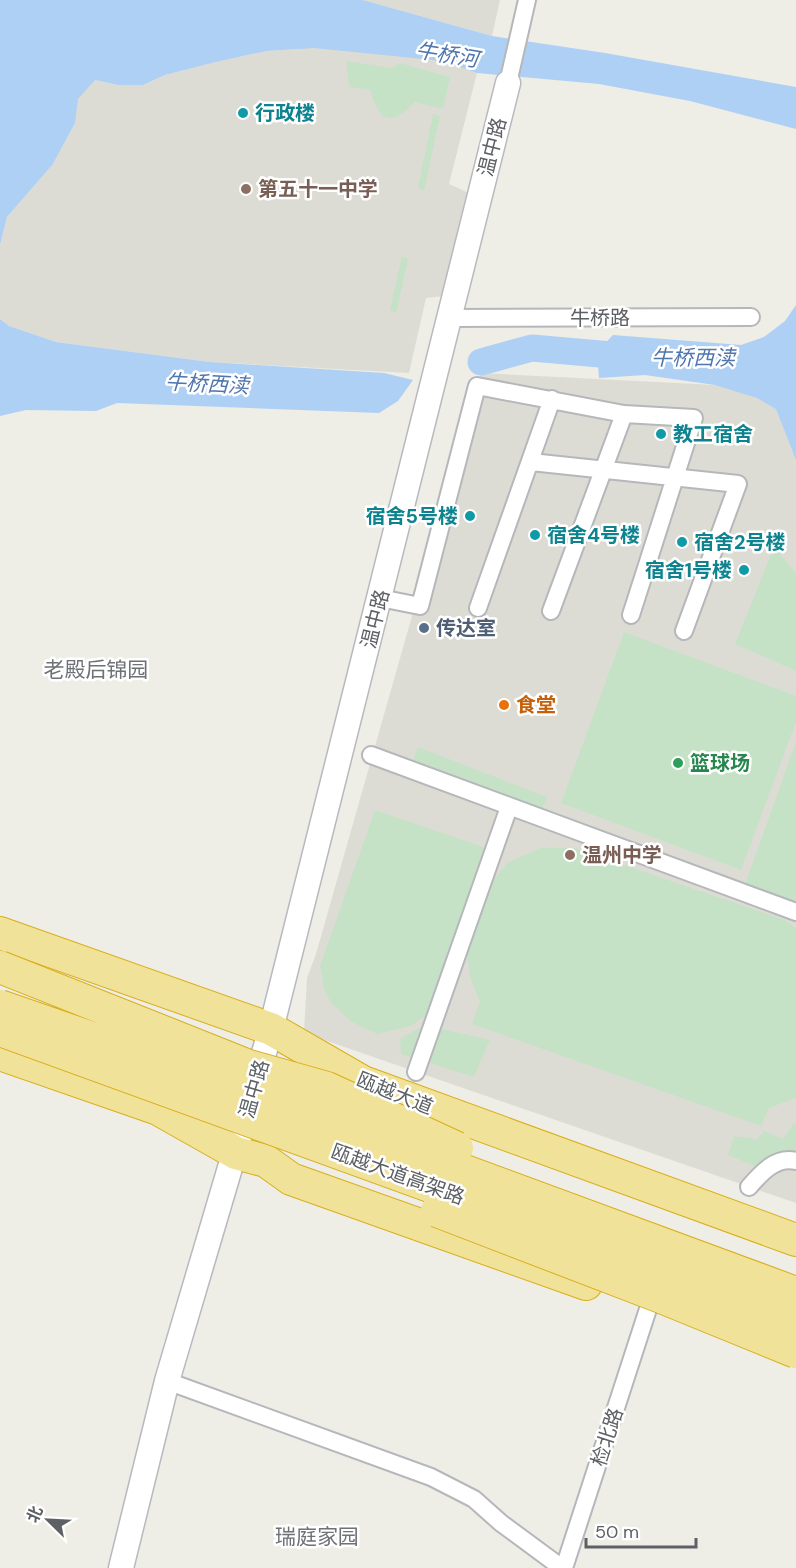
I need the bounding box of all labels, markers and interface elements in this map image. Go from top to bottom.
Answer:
water label: 牛桥河 [414,36,484,74]
place label: 行政楼 [255,100,315,126]
marker: 行政楼 [236,106,250,120]
street label: 温中路 [472,115,512,179]
place label: 第五十一中学 [258,176,378,202]
marker: 第五十一中学 [239,182,253,196]
street label: 牛桥路 [570,305,630,331]
water label: 牛桥西渎 [651,344,737,372]
water label: 牛桥西渎 [164,368,252,400]
place label: 教工宿舍 [673,421,753,447]
marker: 教工宿舍 [654,427,668,441]
place label: 宿舍5号楼 [366,503,458,529]
marker: 宿舍5号楼 [463,509,477,523]
place label: 宿舍4号楼 [547,522,640,548]
marker: 宿舍4号楼 [528,528,542,542]
place label: 宿舍2号楼 [694,529,786,555]
marker: 宿舍2号楼 [675,535,689,549]
place label: 宿舍1号楼 [645,557,732,583]
marker: 宿舍1号楼 [737,563,751,577]
street label: 温中路 [355,587,395,651]
place label: 传达室 [436,615,496,641]
marker: 传达室 [417,621,431,635]
district label: 老殿后锦园 [44,656,149,684]
place label: 食堂 [516,692,556,718]
marker: 食堂 [497,698,511,712]
place label: 篮球场 [690,750,750,776]
marker: 篮球场 [671,756,685,770]
place label: 温州中学 [582,842,662,868]
marker: 温州中学 [563,848,577,862]
street label: 温中路 [233,1057,275,1121]
street label: 瓯越大道 [353,1066,437,1120]
street label: 瓯越大道高架路 [328,1138,468,1210]
street label: 检北路 [585,1404,629,1470]
north arrow [18,1490,78,1550]
text: 北 [22,1503,48,1526]
scale bar [586,1511,696,1549]
text: 50 m [595,1520,639,1544]
district label: 瑞庭家园 [275,1523,359,1551]

